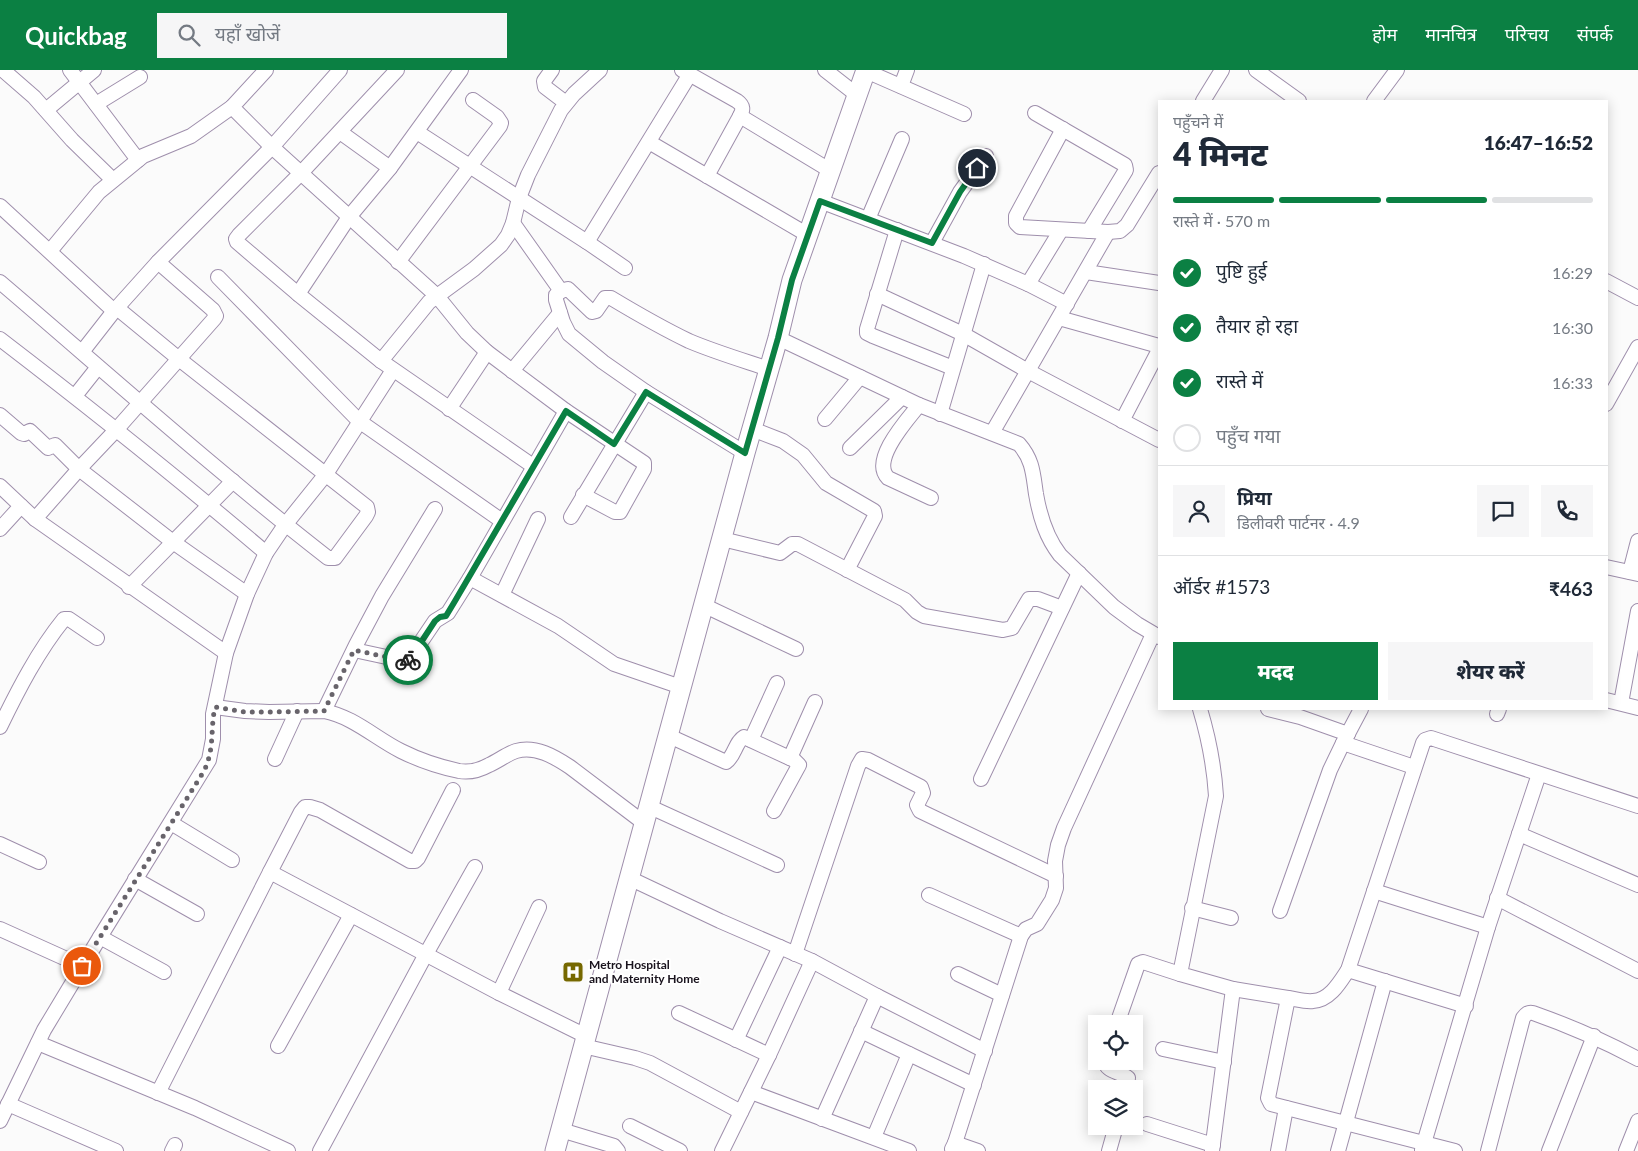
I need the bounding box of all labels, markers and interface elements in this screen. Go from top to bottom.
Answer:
search box [157,13,507,58]
text: Quickbag [25,21,127,50]
icon: search [175,21,203,49]
text: यहाँ खोजें [215,22,280,45]
text: होम [1372,23,1397,45]
text: मानचित्र [1425,23,1477,45]
text: परिचय [1505,23,1549,45]
text: संपर्क [1577,23,1613,45]
text: पहुँचने में [1173,112,1223,131]
text: 16:47–16:52 [1484,131,1593,154]
text: 4 मिनट [1173,134,1268,173]
pin [956,147,998,189]
icon: home [963,154,991,182]
text: रास्ते में · 570 m [1173,211,1270,230]
icon: check [1173,259,1201,287]
text: पुष्टि हुई [1216,259,1267,282]
text: 16:29 [1552,263,1593,282]
icon: check [1173,314,1201,342]
text: तैयार हो रहा [1216,314,1298,337]
text: 16:30 [1552,318,1593,337]
icon: check [1173,369,1201,397]
text: रास्ते में [1216,369,1263,392]
text: 16:33 [1552,373,1593,392]
text: पहुँच गया [1216,424,1280,447]
button: person [1173,485,1225,537]
button: chat [1477,485,1529,537]
button: phone [1541,485,1593,537]
text: प्रिया [1237,486,1272,509]
text: डिलीवरी पार्टनर · 4.9 [1237,513,1360,532]
text: ऑर्डर #1573 [1173,575,1270,598]
text: ₹463 [1549,577,1593,600]
courier [383,635,433,685]
button: मदद [1173,642,1378,700]
button: शेयर करें [1388,642,1593,700]
icon: bike [394,646,422,674]
pin [61,945,103,987]
icon: bag [68,952,96,980]
place label: Metro Hospital and Maternity Home [589,957,700,986]
hospital icon: Metro Hospital and Maternity Home [561,960,585,984]
map controls [1088,1015,1143,1135]
button: locate [1088,1015,1143,1070]
button: layers [1088,1080,1143,1135]

